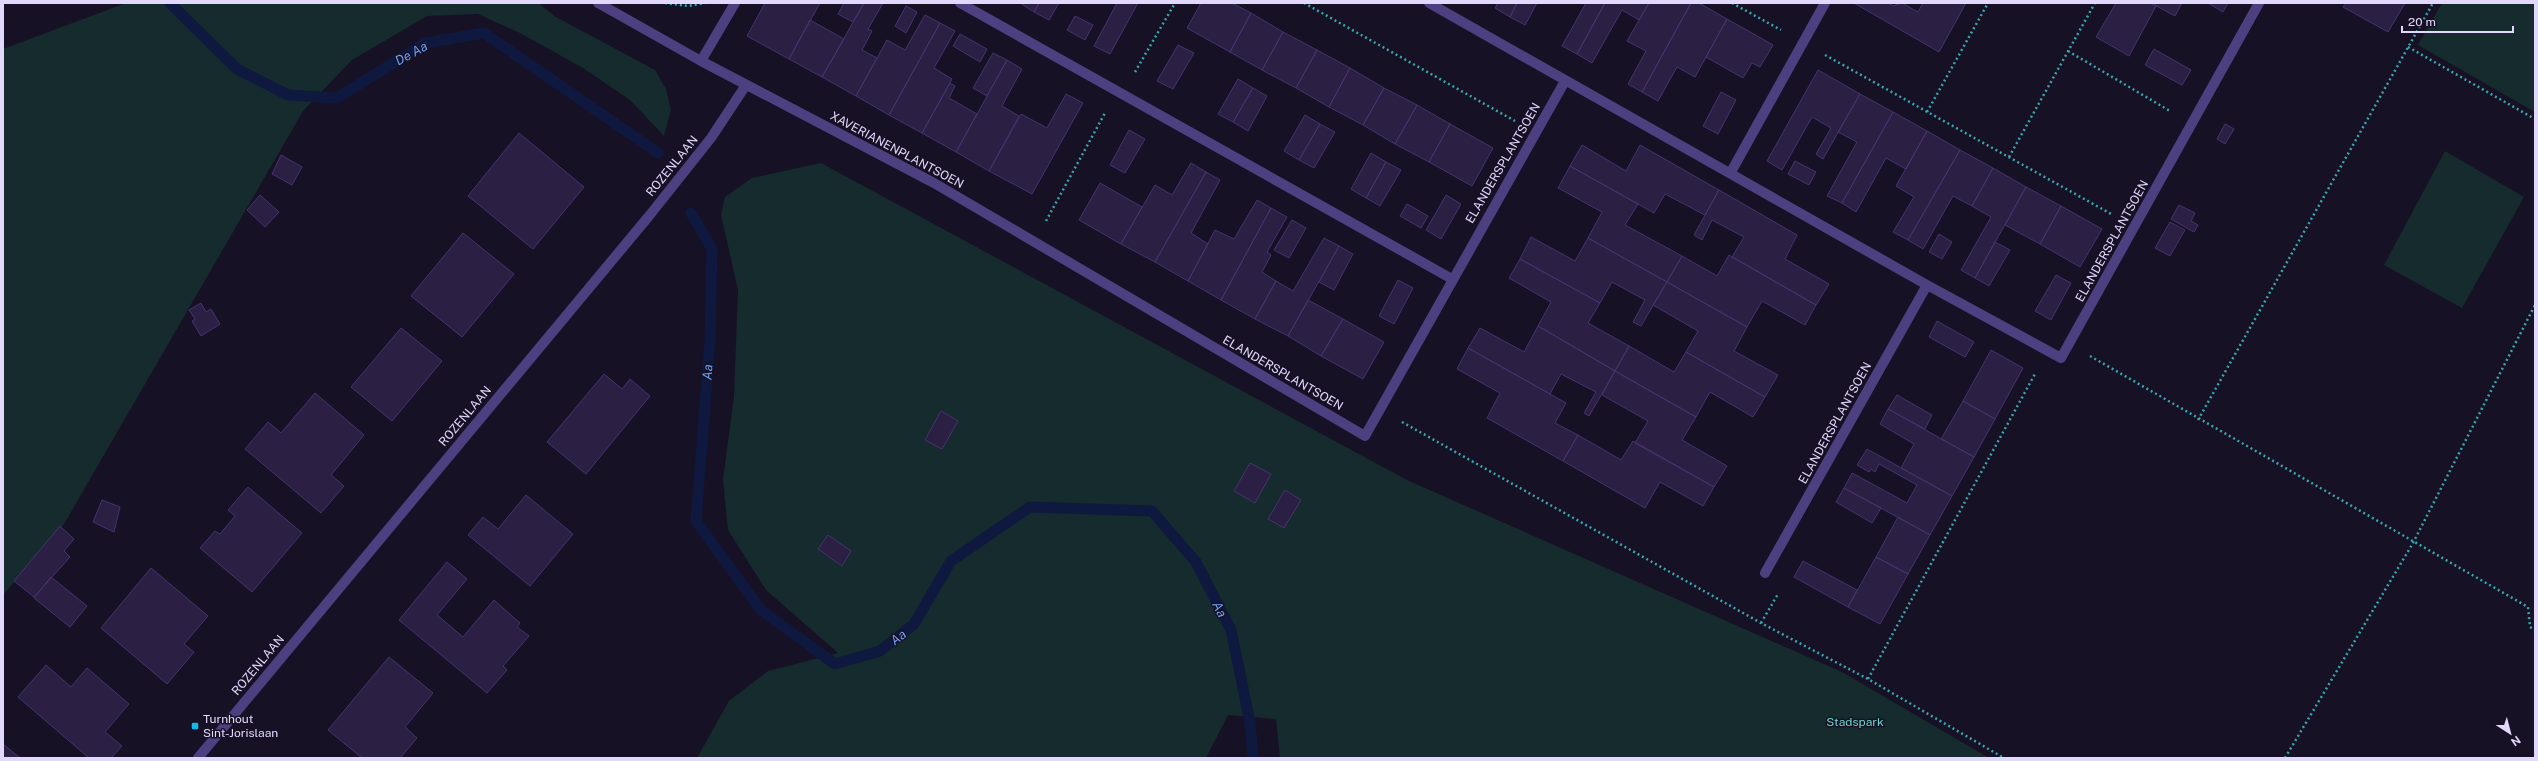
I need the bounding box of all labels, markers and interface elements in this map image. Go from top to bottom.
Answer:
scale bar [2402,8,2513,34]
text: 20 m [2408,15,2436,29]
water label: De Aa [392,38,430,68]
street label: ELANDERSPLANTSOEN [1463,100,1543,226]
street label: XAVERIANENPLANTSOEN [828,109,966,191]
street label: ROZENLAAN [643,133,701,199]
street label: ELANDERSPLANTSOEN [2073,178,2151,304]
street label: ELANDERSPLANTSOEN [1220,333,1346,413]
street label: ELANDERSPLANTSOEN [1796,360,1874,486]
water label: Aa [699,364,716,380]
street label: ROZENLAAN [436,383,494,449]
water label: Aa [1209,599,1230,620]
water label: Aa [887,627,909,648]
street label: ROZENLAAN [229,632,287,698]
place label: Turnhout Sint-Jorislaan [203,712,278,740]
north arrow [2490,713,2530,753]
park label: Stadspark [1826,715,1884,729]
marker: Turnhout Sint-Jorislaan [190,721,200,731]
text: N [2509,734,2523,748]

